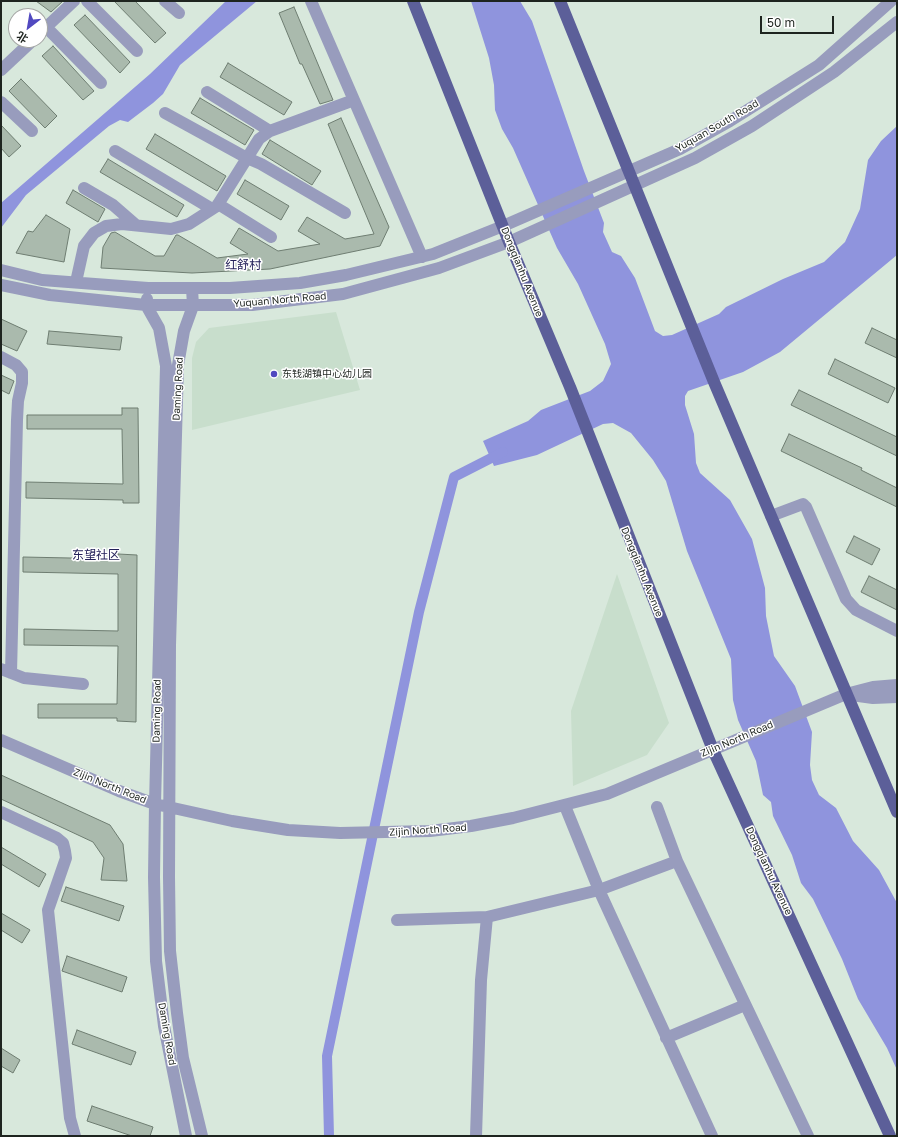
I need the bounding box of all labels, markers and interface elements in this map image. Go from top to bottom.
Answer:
north arrow [8,8,48,48]
scale bar [762,8,836,34]
text: 50 m [767,15,795,30]
text: 北 [14,29,30,46]
street label: Yuquan South Road [673,97,761,155]
street label: Dongqianhu Avenue [498,225,546,319]
district label: 红舒村 [225,258,261,272]
street label: Yuquan North Road [233,290,327,310]
street label: Daming Road [170,357,186,421]
place label: 东钱湖镇中心幼儿园 [282,368,372,380]
marker: 东钱湖镇中心幼儿园 [269,369,279,379]
street label: Dongqianhu Avenue [618,525,666,619]
district label: 东望社区 [72,548,120,562]
street label: Daming Road [150,679,164,743]
street label: Zijin North Road [699,718,775,760]
street label: Zijin North Road [72,766,148,806]
street label: Zijin North Road [389,821,467,839]
street label: Dongqianhu Avenue [743,825,795,917]
street label: Daming Road [156,1002,178,1066]

